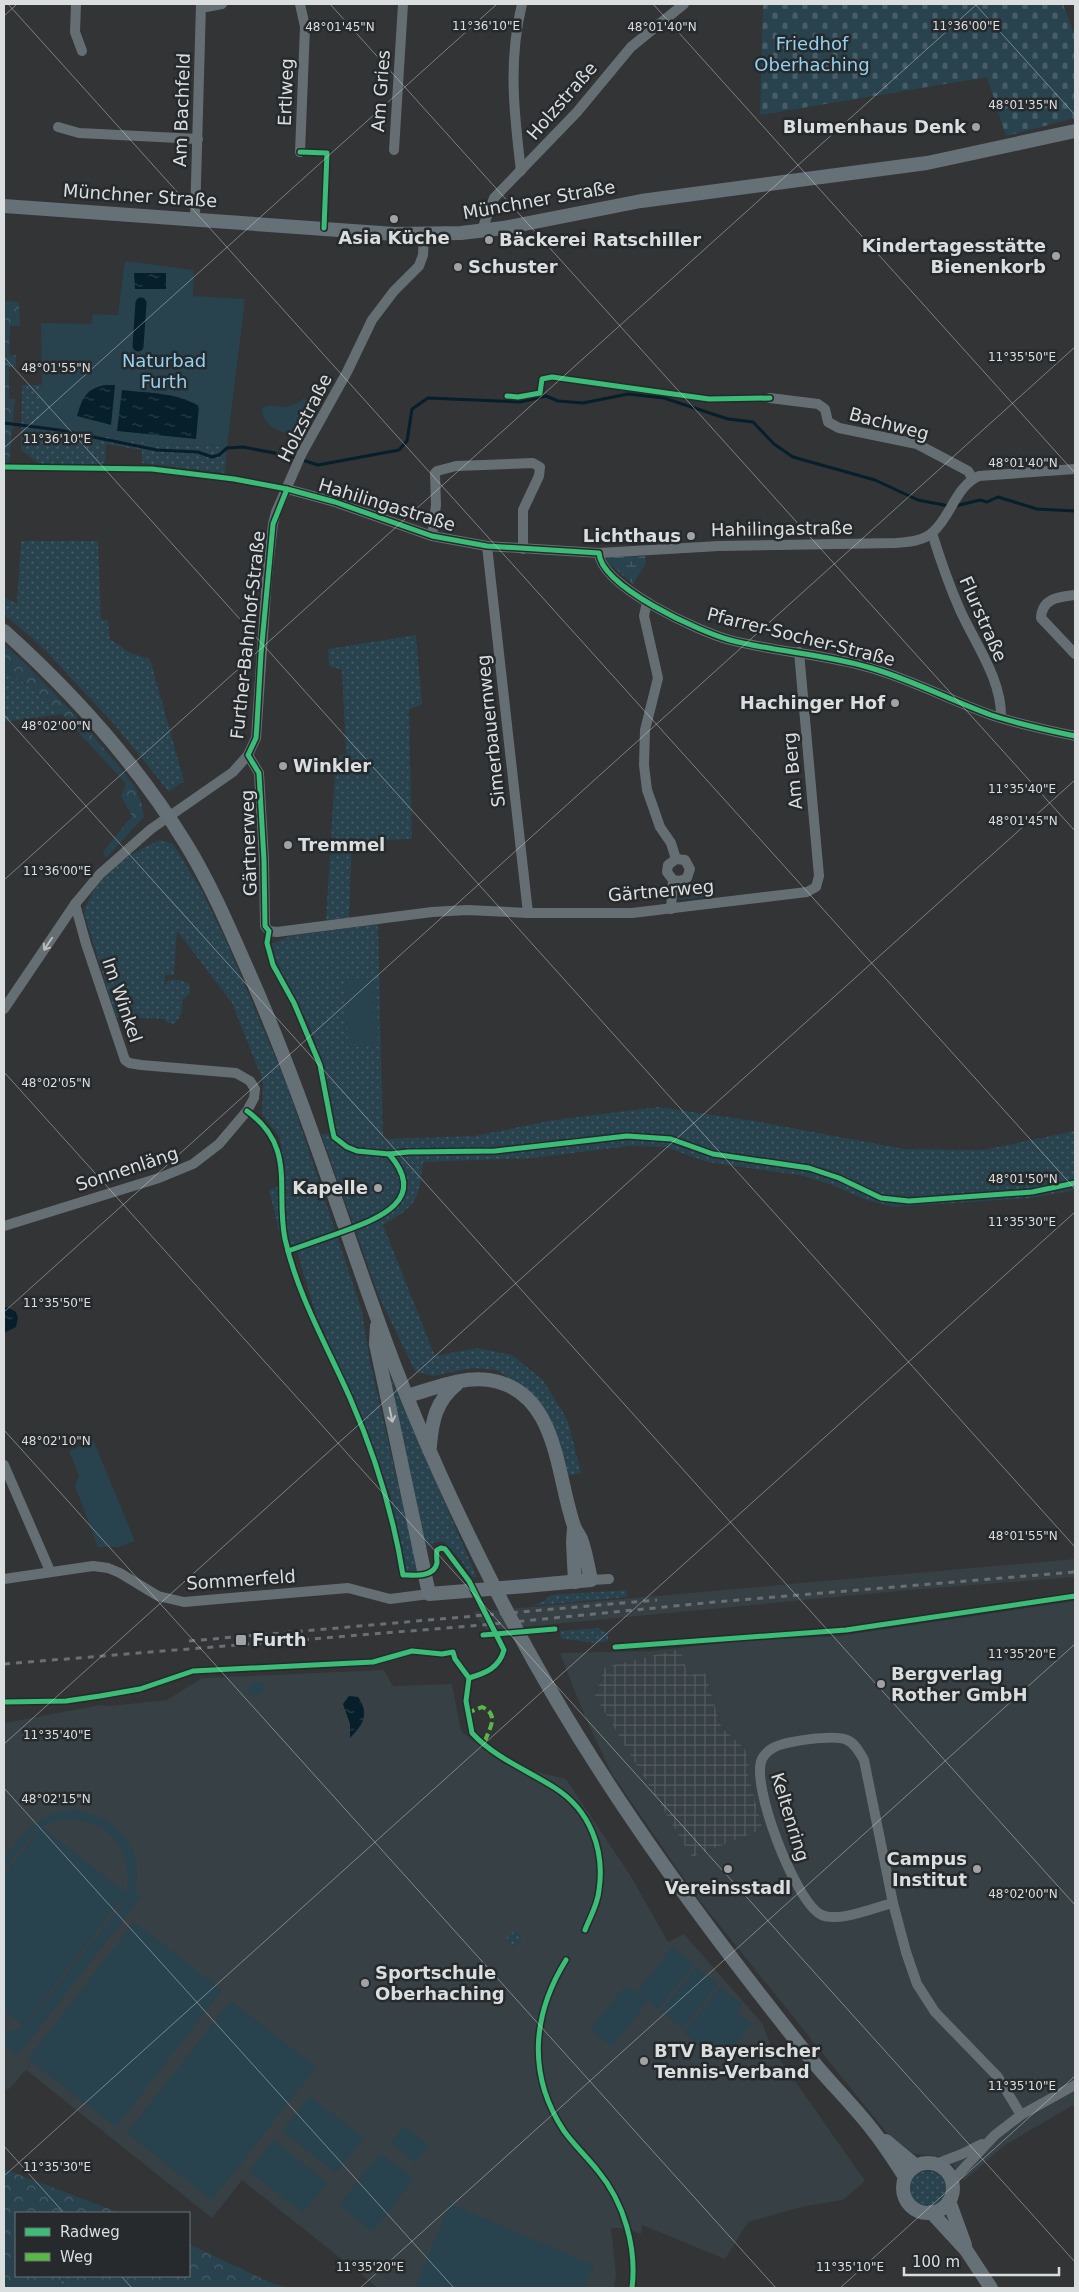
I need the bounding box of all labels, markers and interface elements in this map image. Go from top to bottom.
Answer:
text: 11°36'10"E [452,19,520,33]
text: 11°36'00"E [932,19,1000,33]
text: 48°01'45"N [305,20,375,34]
text: 48°01'40"N [627,20,697,34]
park label: Friedhof Oberhaching [754,33,870,75]
street label: Am Gries [367,49,394,133]
street label: Am Bachfeld [169,53,194,167]
street label: Holzstraße [522,57,601,144]
street label: Ertlweg [274,58,297,126]
text: 48°01'35"N [988,98,1058,112]
place label: Blumenhaus Denk [783,116,967,137]
marker: Blumenhaus Denk [970,121,982,133]
street label: Münchner Straße [461,176,617,223]
street label: Münchner Straße [62,180,218,211]
marker: Asia Küche [388,213,400,225]
place label: Asia Küche [338,227,450,248]
place label: Bäckerei Ratschiller [499,229,701,250]
marker: Bäckerei Ratschiller [483,234,495,246]
place label: Kindertagesstätte Bienenkorb [862,235,1046,277]
marker: Kindertagesstätte Bienenkorb [1050,250,1062,262]
place label: Schuster [468,256,558,277]
marker: Schuster [452,261,464,273]
park label: Naturbad Furth [122,350,206,392]
text: 11°35'50"E [988,350,1056,364]
text: 48°01'55"N [21,361,91,375]
street label: Holzstraße [273,370,336,465]
street label: Bachweg [847,403,931,444]
text: 11°36'10"E [23,432,91,446]
text: 48°01'40"N [988,456,1058,470]
street label: Hahilingastraße [316,474,458,535]
street label: Hahilingastraße [711,517,853,540]
place label: Lichthaus [583,525,681,546]
street label: Further-Bahnhof-Straße [226,530,269,740]
marker: Lichthaus [685,530,697,542]
street label: Flurstraße [955,573,1012,665]
street label: Pfarrer-Socher-Straße [705,603,897,670]
street label: Simerbauernweg [472,654,509,808]
place label: Hachinger Hof [740,692,885,713]
marker: Hachinger Hof [889,697,901,709]
text: 48°02'00"N [21,719,91,733]
street label: Am Berg [779,732,806,811]
place label: Winkler [293,755,371,776]
marker: Winkler [277,760,289,772]
text: 11°35'40"E [988,782,1056,796]
street label: Gärtnerweg [236,789,261,897]
text: 48°01'45"N [988,814,1058,828]
place label: Tremmel [298,834,385,855]
marker: Tremmel [282,839,294,851]
text: 11°36'00"E [23,864,91,878]
street label: Gärtnerweg [607,875,715,906]
one-way arrow [43,937,53,951]
street label: Im Winkel [98,955,147,1045]
text: 48°02'05"N [21,1076,91,1090]
street label: Sonnenläng [73,1142,181,1195]
text: 48°01'50"N [988,1172,1058,1186]
place label: Kapelle [292,1177,368,1198]
marker: Kapelle [372,1182,384,1194]
text: 11°35'30"E [988,1215,1056,1229]
text: 11°35'50"E [23,1296,91,1310]
one-way arrow [386,1407,396,1423]
text: 48°02'10"N [21,1434,91,1448]
text: 48°01'55"N [988,1529,1058,1543]
street label: Sommerfeld [185,1565,296,1594]
place label: Furth [252,1629,307,1650]
marker: Furth [234,1633,248,1647]
text: 11°35'20"E [988,1647,1056,1661]
place label: Bergverlag Rother GmbH [891,1663,1027,1705]
marker: Bergverlag Rother GmbH [875,1678,887,1690]
text: 11°35'40"E [23,1728,91,1742]
street label: Keltenring [767,1770,814,1864]
text: 48°02'15"N [21,1792,91,1806]
place label: Campus Institut [886,1848,967,1890]
marker: Vereinsstadl [722,1863,734,1875]
marker: Campus Institut [971,1863,983,1875]
place label: Vereinsstadl [665,1877,791,1898]
text: 48°02'00"N [988,1887,1058,1901]
place label: Sportschule Oberhaching [375,1962,505,2004]
marker: Sportschule Oberhaching [359,1977,371,1989]
place label: BTV Bayerischer Tennis-Verband [654,2040,820,2082]
marker: BTV Bayerischer Tennis-Verband [638,2055,650,2067]
text: 11°35'10"E [988,2079,1056,2093]
text: 11°35'30"E [23,2160,91,2174]
legend [15,2212,190,2277]
text: Radweg [60,2223,120,2241]
scale bar [904,2244,1059,2276]
text: Weg [60,2248,93,2266]
text: 100 m [912,2253,960,2271]
text: 11°35'20"E [336,2260,404,2274]
text: 11°35'10"E [816,2260,884,2274]

